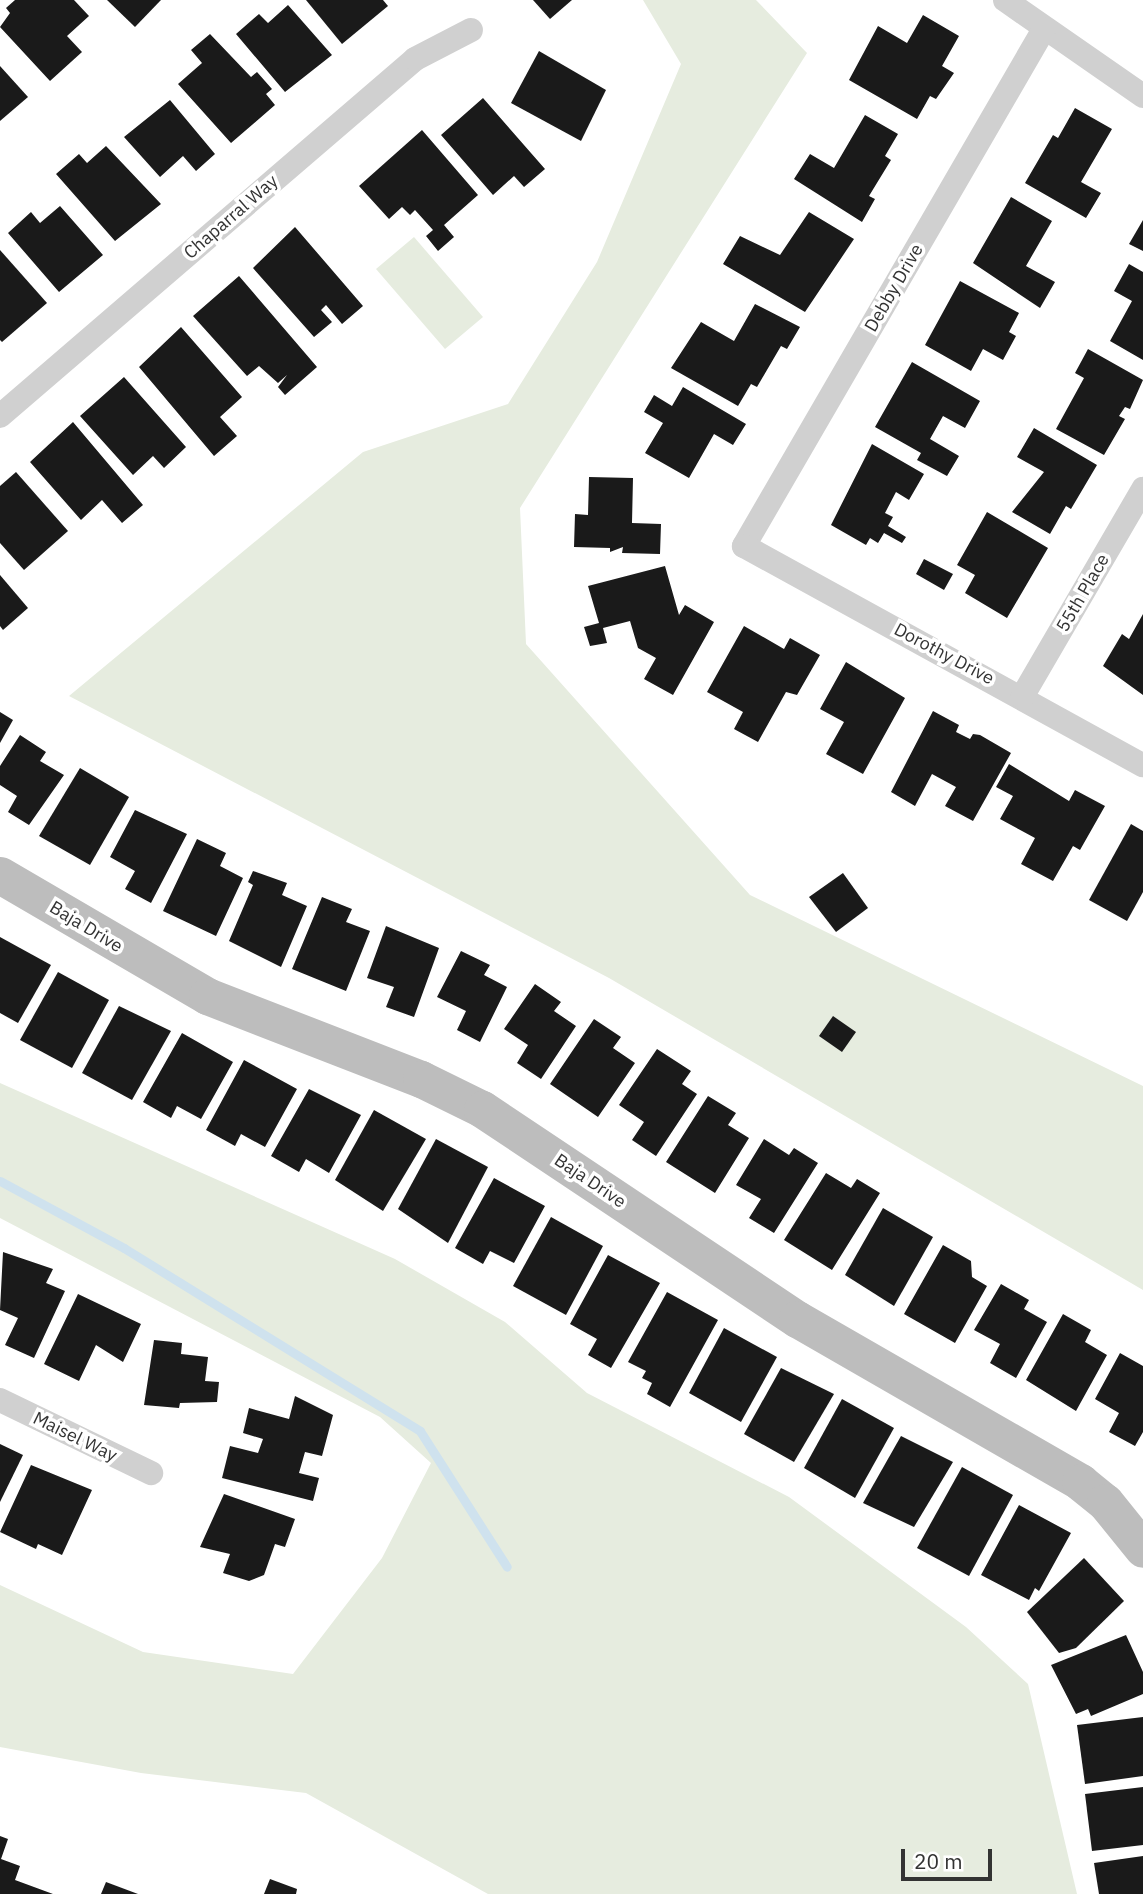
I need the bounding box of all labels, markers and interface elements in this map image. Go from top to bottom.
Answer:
street label: Chaparral Way [180,170,282,264]
street label: Debby Drive [860,240,928,336]
street label: 55th Place [1052,550,1114,636]
street label: Dorothy Drive [890,619,998,689]
street label: Baja Drive [46,897,126,957]
street label: Baja Drive [550,1149,630,1213]
street label: Maisel Way [29,1407,121,1467]
scale bar [905,1834,996,1878]
text: 20 m [914,1847,963,1875]

